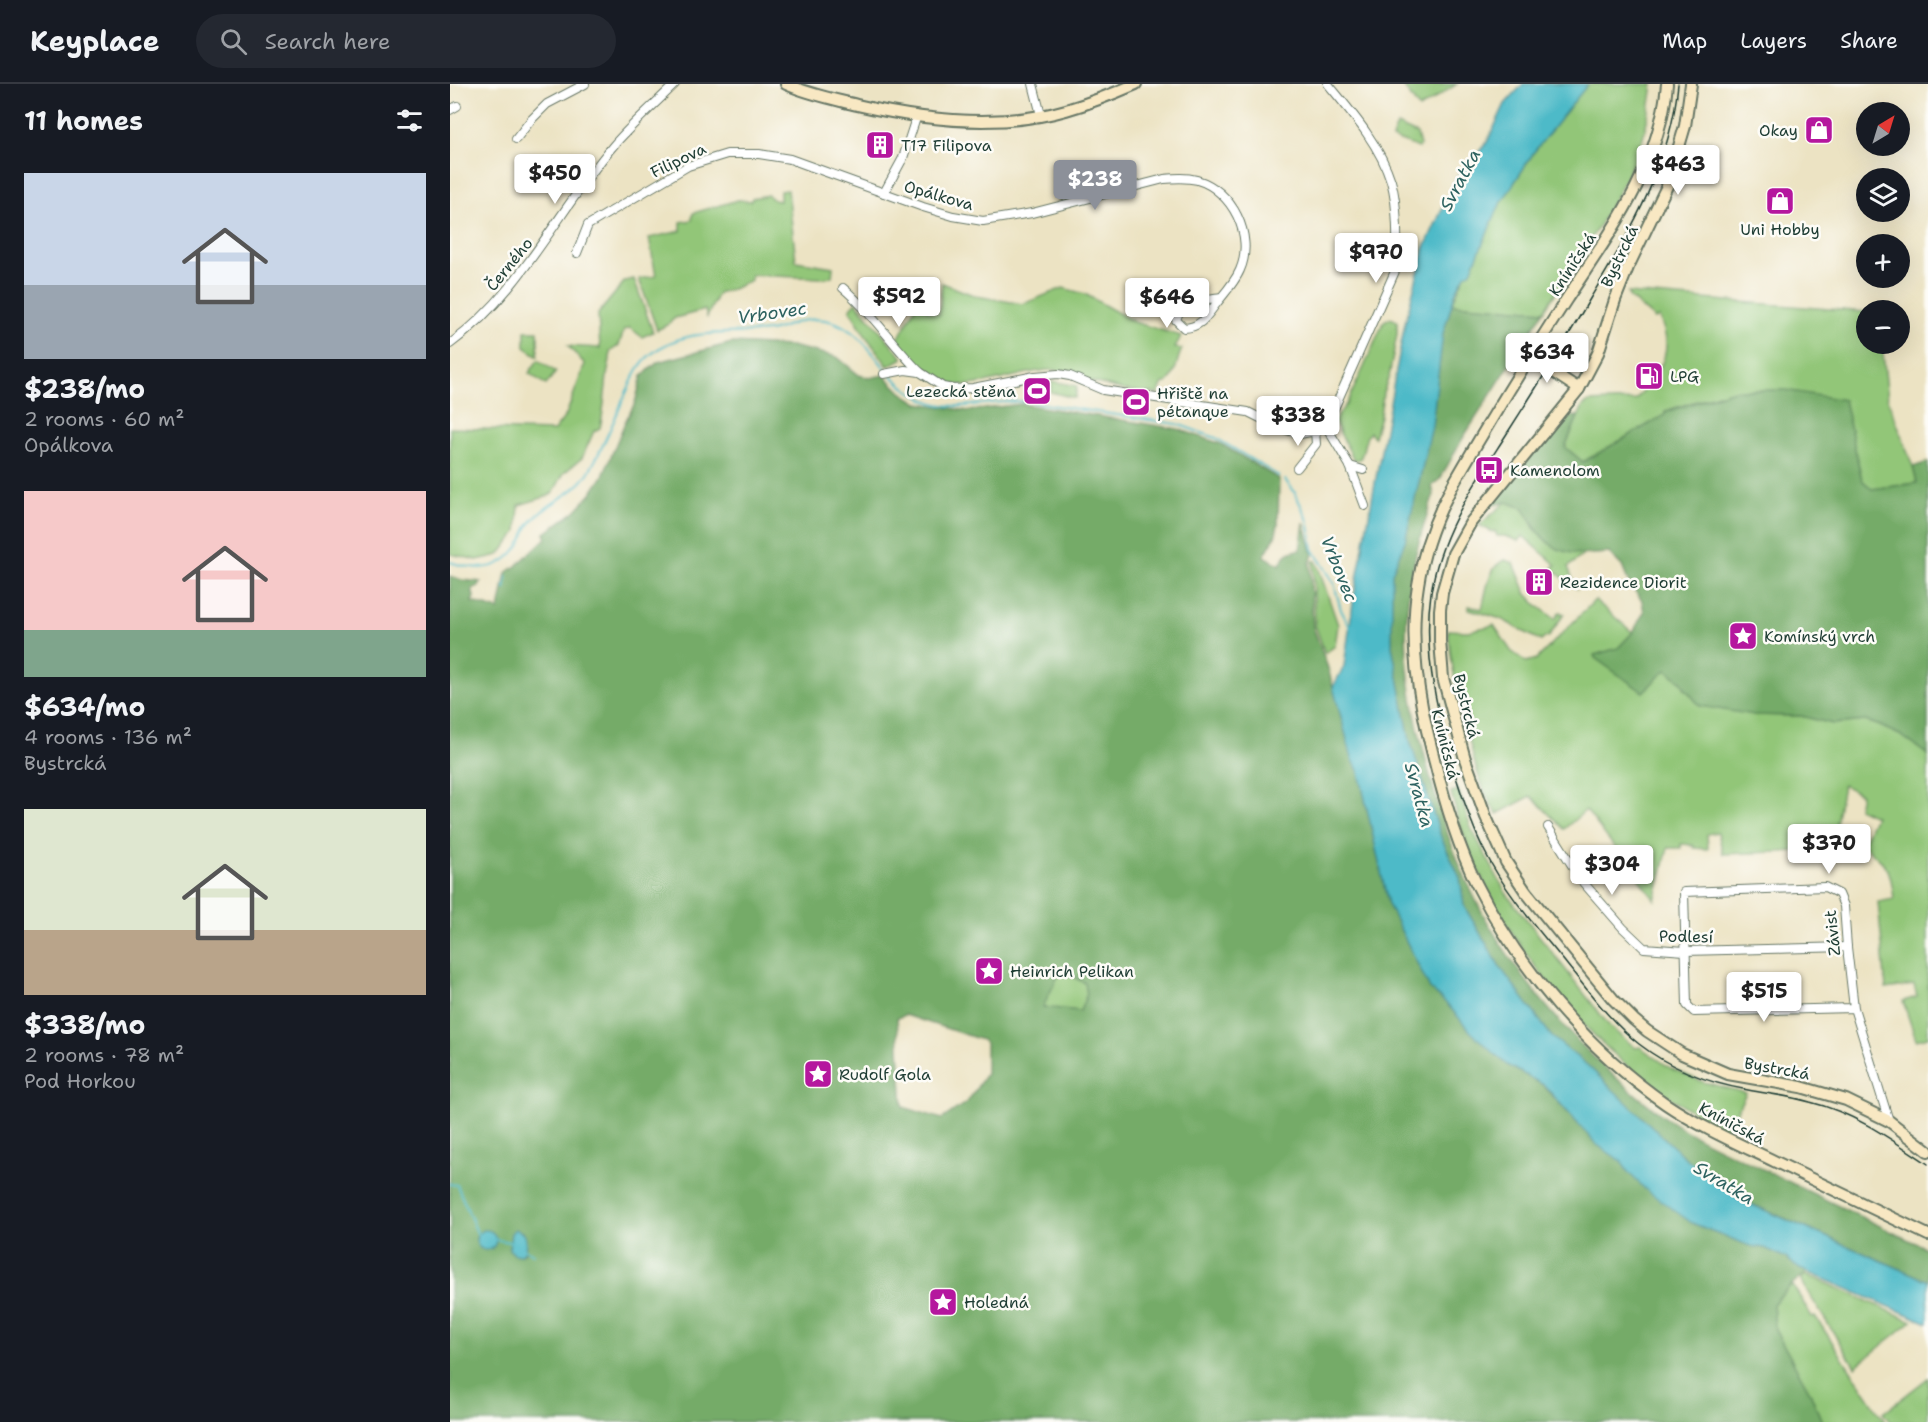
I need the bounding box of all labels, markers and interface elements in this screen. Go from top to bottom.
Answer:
search box [196,14,616,68]
text: Keyplace [30,22,160,60]
icon: search [217,25,250,58]
text: Search here [265,27,390,56]
text: Map [1662,27,1707,55]
text: Layers [1740,27,1807,55]
text: Share [1840,27,1898,55]
north arrow [1856,102,1910,156]
map controls [1856,102,1910,354]
text: 11 homes [24,103,143,138]
icon: filters [393,104,426,137]
shop icon: Okay [1803,114,1835,146]
place label: Okay [1759,120,1798,141]
building icon: T17 Filipova [864,129,896,161]
place label: T17 Filipova [901,135,992,156]
street label: Filipova [647,138,709,183]
water label: Svratka [1434,145,1486,215]
pin: $463 [1642,145,1714,196]
text: $463 [1651,151,1705,177]
pin: $450 [519,154,591,205]
text: $450 [528,160,582,186]
pin: $238 [1059,160,1131,211]
text: $238 [1068,166,1122,192]
button: layers [1856,168,1910,222]
street label: Opálkova [902,176,976,215]
shop icon: Uni Hobby [1764,185,1796,217]
icon: home [171,212,279,320]
place label: Uni Hobby [1740,219,1820,240]
street label: Bystrcká [1596,222,1643,291]
street label: Kníničská [1544,228,1601,300]
street label: Černého [481,233,537,296]
pin: $970 [1340,233,1412,284]
button: + [1856,234,1910,288]
text: $970 [1349,239,1403,265]
pin: $592 [863,277,935,328]
pin: $646 [1131,278,1203,329]
text: $592 [872,283,926,309]
text: $646 [1139,284,1195,310]
water label: Vrbovec [736,296,808,330]
button: − [1856,300,1910,354]
pin: $634 [1511,333,1583,384]
text: $634 [1520,339,1574,365]
fuel station icon: LPG [1633,360,1665,392]
place label: LPG [1670,366,1699,387]
text: $238/mo [24,371,145,406]
sports icon: Lezecká stěna [1021,375,1053,407]
place label: Lezecká stěna [906,381,1016,402]
place label: Hřiště na pétanque [1157,383,1229,422]
sports icon: Hřiště na pétanque [1120,386,1152,418]
pin: $338 [1262,396,1334,447]
text: $338 [1270,402,1326,428]
text: 2 rooms · 60 m² [24,406,184,432]
text: Opálkova [24,432,113,458]
bus stop icon: Kamenolom [1473,454,1505,486]
place label: Kamenolom [1510,460,1600,481]
icon: home [171,530,279,638]
water label: Vrbovec [1315,532,1363,606]
building icon: Rezidence Diorit [1523,566,1555,598]
place label: Rezidence Diorit [1560,572,1687,593]
place icon: Komínský vrch [1727,620,1759,652]
place label: Komínský vrch [1764,626,1875,647]
street label: Bystrcká [1448,672,1485,741]
text: $634/mo [24,689,145,724]
street label: Kníničská [1427,707,1464,782]
text: 4 rooms · 136 m² [24,724,192,750]
text: Bystrcká [24,750,106,776]
water label: Svratka [1399,760,1439,830]
pin: $370 [1793,824,1865,875]
text: $370 [1802,830,1856,856]
pin: $304 [1576,845,1648,896]
icon: home [171,848,279,956]
text: $304 [1584,851,1640,877]
street label: Závist [1820,909,1845,957]
street label: Podlesí [1659,926,1714,947]
place icon: Heinrich Pelikan [973,955,1005,987]
place label: Heinrich Pelikan [1010,961,1134,982]
pin: $515 [1728,972,1800,1023]
text: $515 [1740,978,1788,1004]
text: $338/mo [24,1007,145,1042]
text: 2 rooms · 78 m² [24,1042,184,1068]
street label: Bystrcká [1743,1052,1811,1085]
place icon: Rudolf Gola [802,1058,834,1090]
place label: Rudolf Gola [839,1064,931,1085]
text: Pod Horkou [24,1068,136,1094]
street label: Kníničská [1695,1097,1769,1150]
water label: Svratka [1689,1156,1759,1210]
place icon: Holedná [927,1286,959,1318]
place label: Holedná [964,1292,1029,1313]

